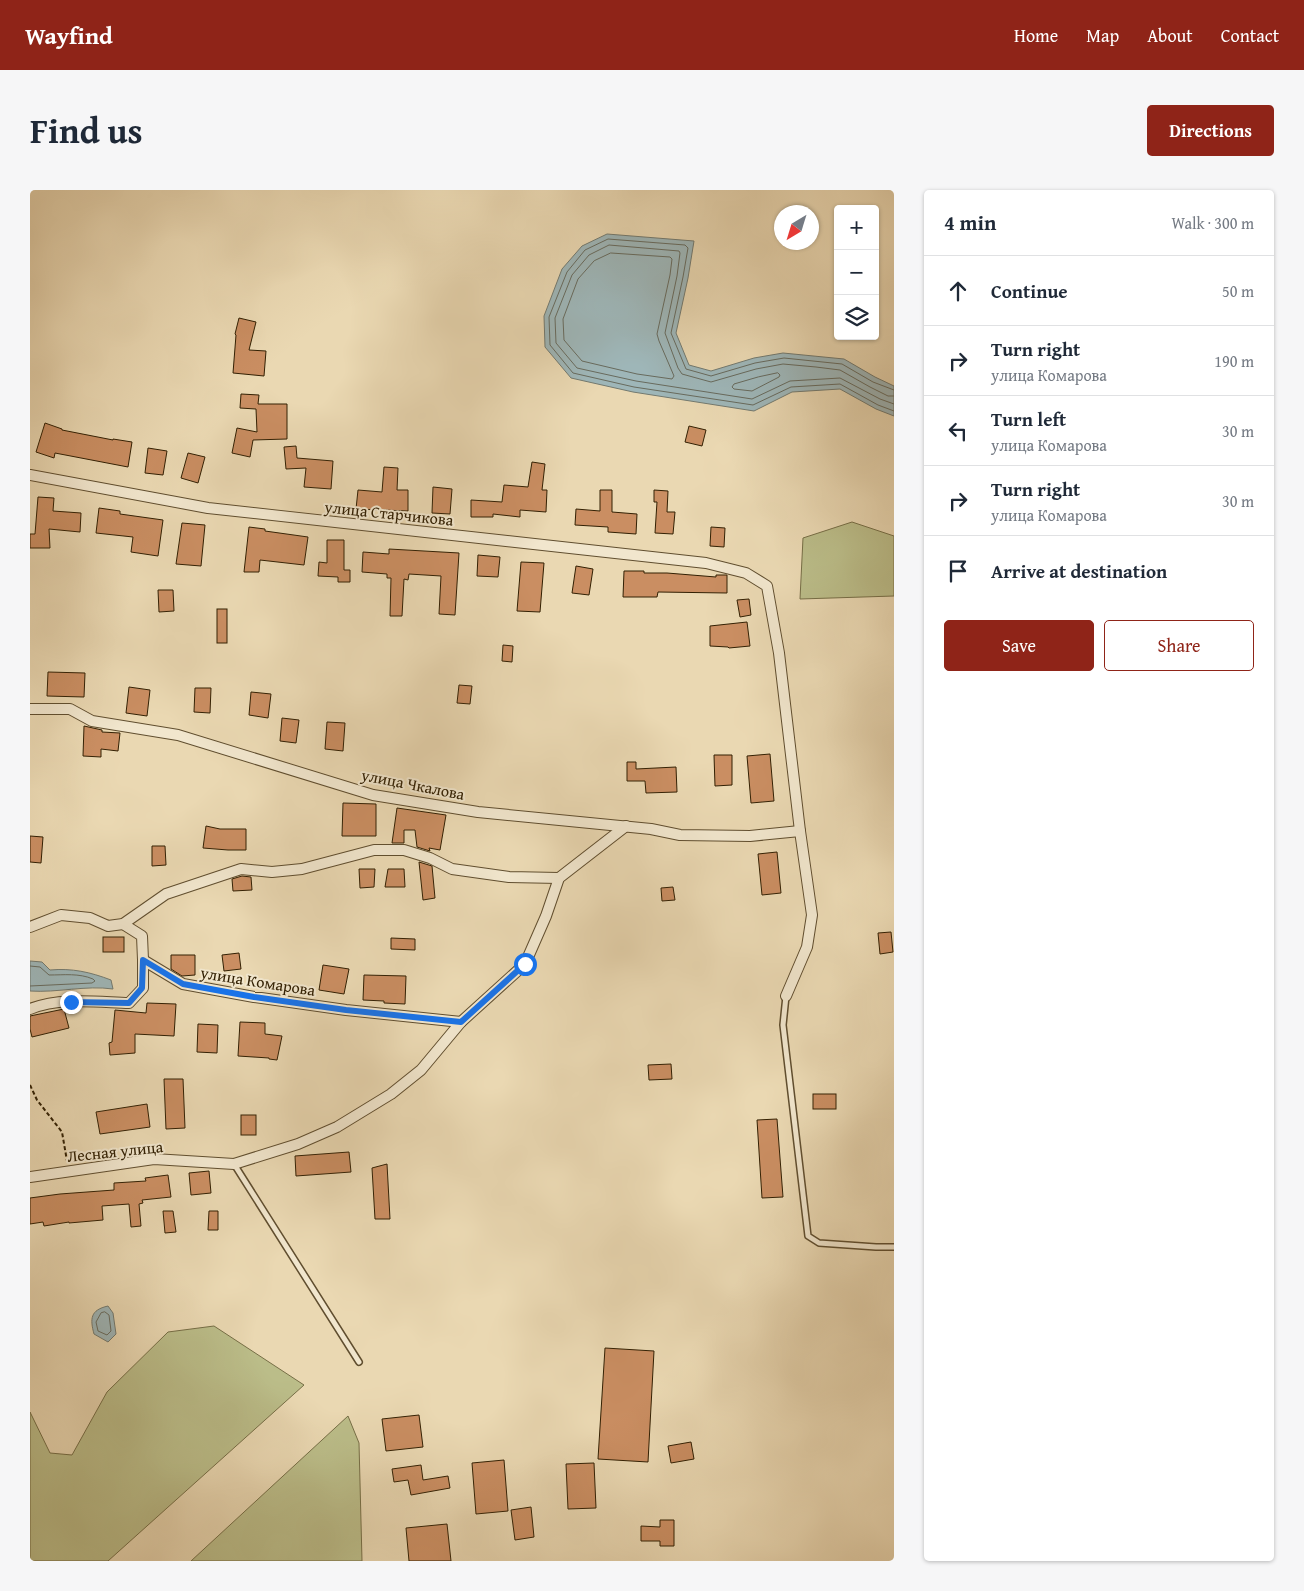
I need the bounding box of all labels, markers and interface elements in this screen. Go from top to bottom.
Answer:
text: Wayfind [25,18,113,53]
text: Home [1014,22,1058,49]
text: Map [1086,22,1119,49]
text: About [1147,22,1193,49]
text: Contact [1221,22,1279,49]
text: Find us [30,105,143,156]
button: Directions [1147,105,1274,156]
north arrow [774,205,819,250]
map controls [834,205,879,340]
button: + [834,205,879,250]
text: 4 min [944,207,996,238]
text: Walk · 300 m [1171,211,1254,235]
button: − [834,250,879,295]
icon: ahead [944,277,972,305]
text: Continue [991,277,1068,305]
text: 50 m [1222,279,1254,303]
button: layers [834,295,879,340]
text: Turn right [991,335,1080,363]
icon: right [944,347,972,375]
text: 190 m [1214,349,1254,373]
text: улица Комарова [991,363,1107,387]
text: Turn left [991,405,1066,433]
icon: left [944,417,972,445]
text: 30 m [1222,419,1254,443]
text: улица Комарова [991,433,1107,457]
text: Turn right [991,475,1080,503]
icon: right [944,487,972,515]
text: 30 m [1222,489,1254,513]
street label: улица Старчикова [322,494,455,532]
text: улица Комарова [991,503,1107,527]
icon: arrive [944,557,972,585]
text: Arrive at destination [991,557,1167,585]
button: Save [944,620,1094,671]
button: Share [1104,620,1254,671]
street label: улица Чкалова [358,762,467,806]
route start [514,953,537,976]
street label: улица Комарова [198,960,318,1002]
route end [60,991,83,1014]
street label: Лесная улица [66,1134,165,1168]

